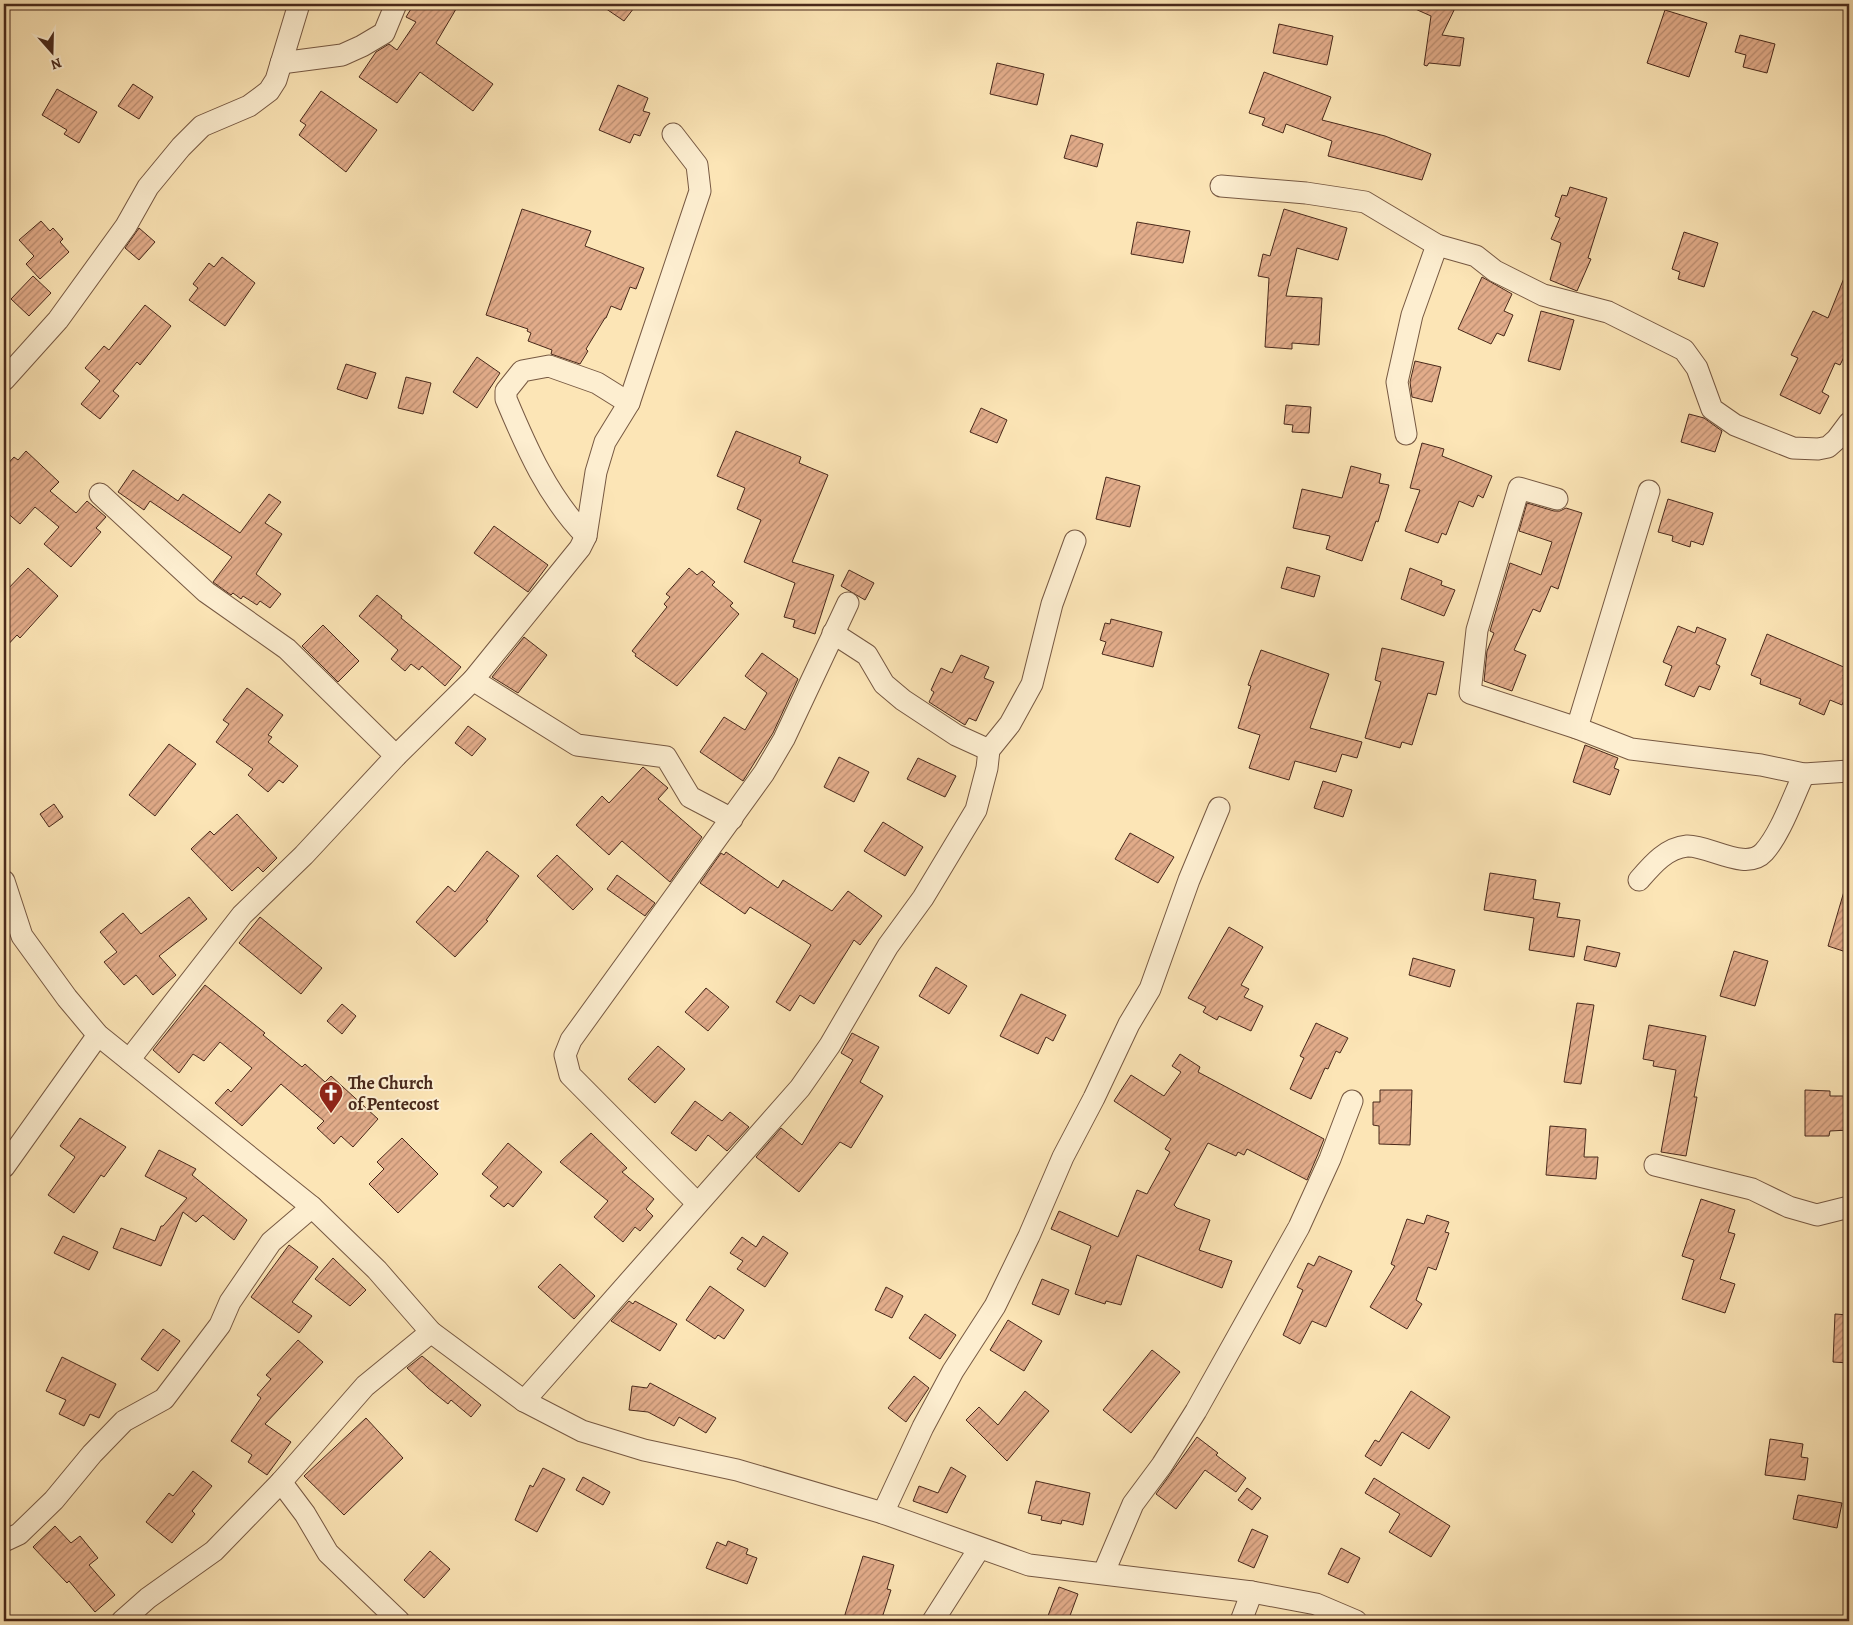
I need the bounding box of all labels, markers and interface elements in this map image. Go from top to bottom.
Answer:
north arrow [28,28,78,78]
text: N [48,53,64,74]
place label: The Church of Pentecost [348,1071,439,1116]
church icon: The Church of Pentecost [318,1080,344,1114]

